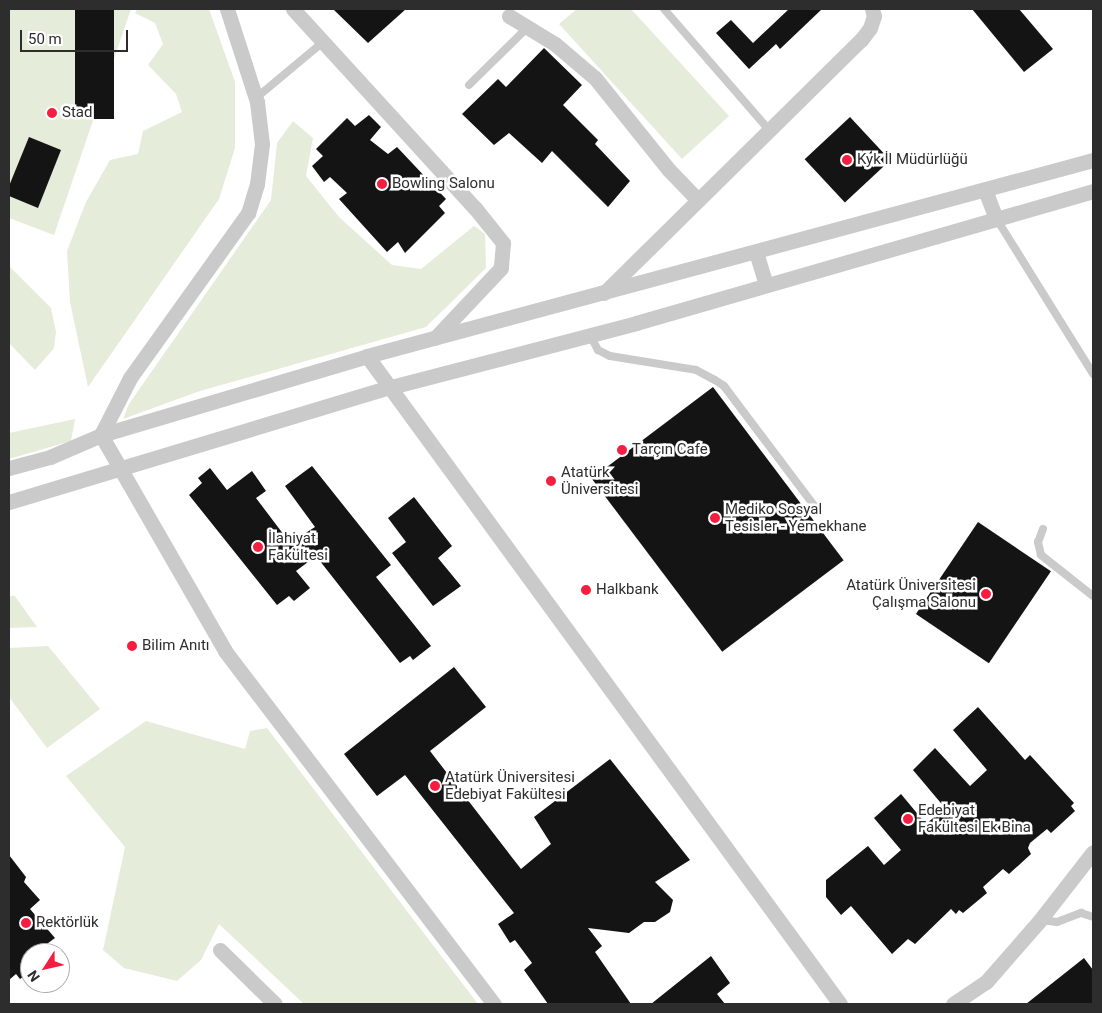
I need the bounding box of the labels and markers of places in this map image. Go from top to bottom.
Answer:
place label: Stad [62,104,92,122]
marker: Stad [46,107,58,119]
place label: Kyk İl Müdürlüğü [857,151,968,169]
marker: Kyk İl Müdürlüğü [841,154,853,166]
place label: Bowling Salonu [392,175,495,193]
marker: Bowling Salonu [376,178,388,190]
place label: Tarçın Cafe [632,441,708,459]
marker: Tarçın Cafe [616,444,628,456]
place label: Atatürk Üniversitesi [561,463,639,498]
marker: Atatürk Üniversitesi [545,475,557,487]
place label: Mediko Sosyal Tesisler - Yemekhane [725,500,866,535]
marker: Mediko Sosyal Tesisler - Yemekhane [709,512,721,524]
place label: İlahiyat Fakültesi [268,529,328,564]
marker: İlahiyat Fakültesi [252,541,264,553]
place label: Atatürk Üniversitesi Çalışma Salonu [846,576,976,611]
place label: Halkbank [596,581,659,599]
marker: Halkbank [580,584,592,596]
marker: Atatürk Üniversitesi Çalışma Salonu [980,588,992,600]
place label: Bilim Anıtı [142,637,210,655]
marker: Bilim Anıtı [126,640,138,652]
place label: Atatürk Üniversitesi Edebiyat Fakültesi [445,768,575,803]
marker: Atatürk Üniversitesi Edebiyat Fakültesi [429,780,441,792]
place label: Edebiyat Fakültesi Ek Bina [918,801,1031,836]
marker: Edebiyat Fakültesi Ek Bina [902,813,914,825]
place label: Rektörlük [36,914,99,932]
marker: Rektörlük [20,917,32,929]

